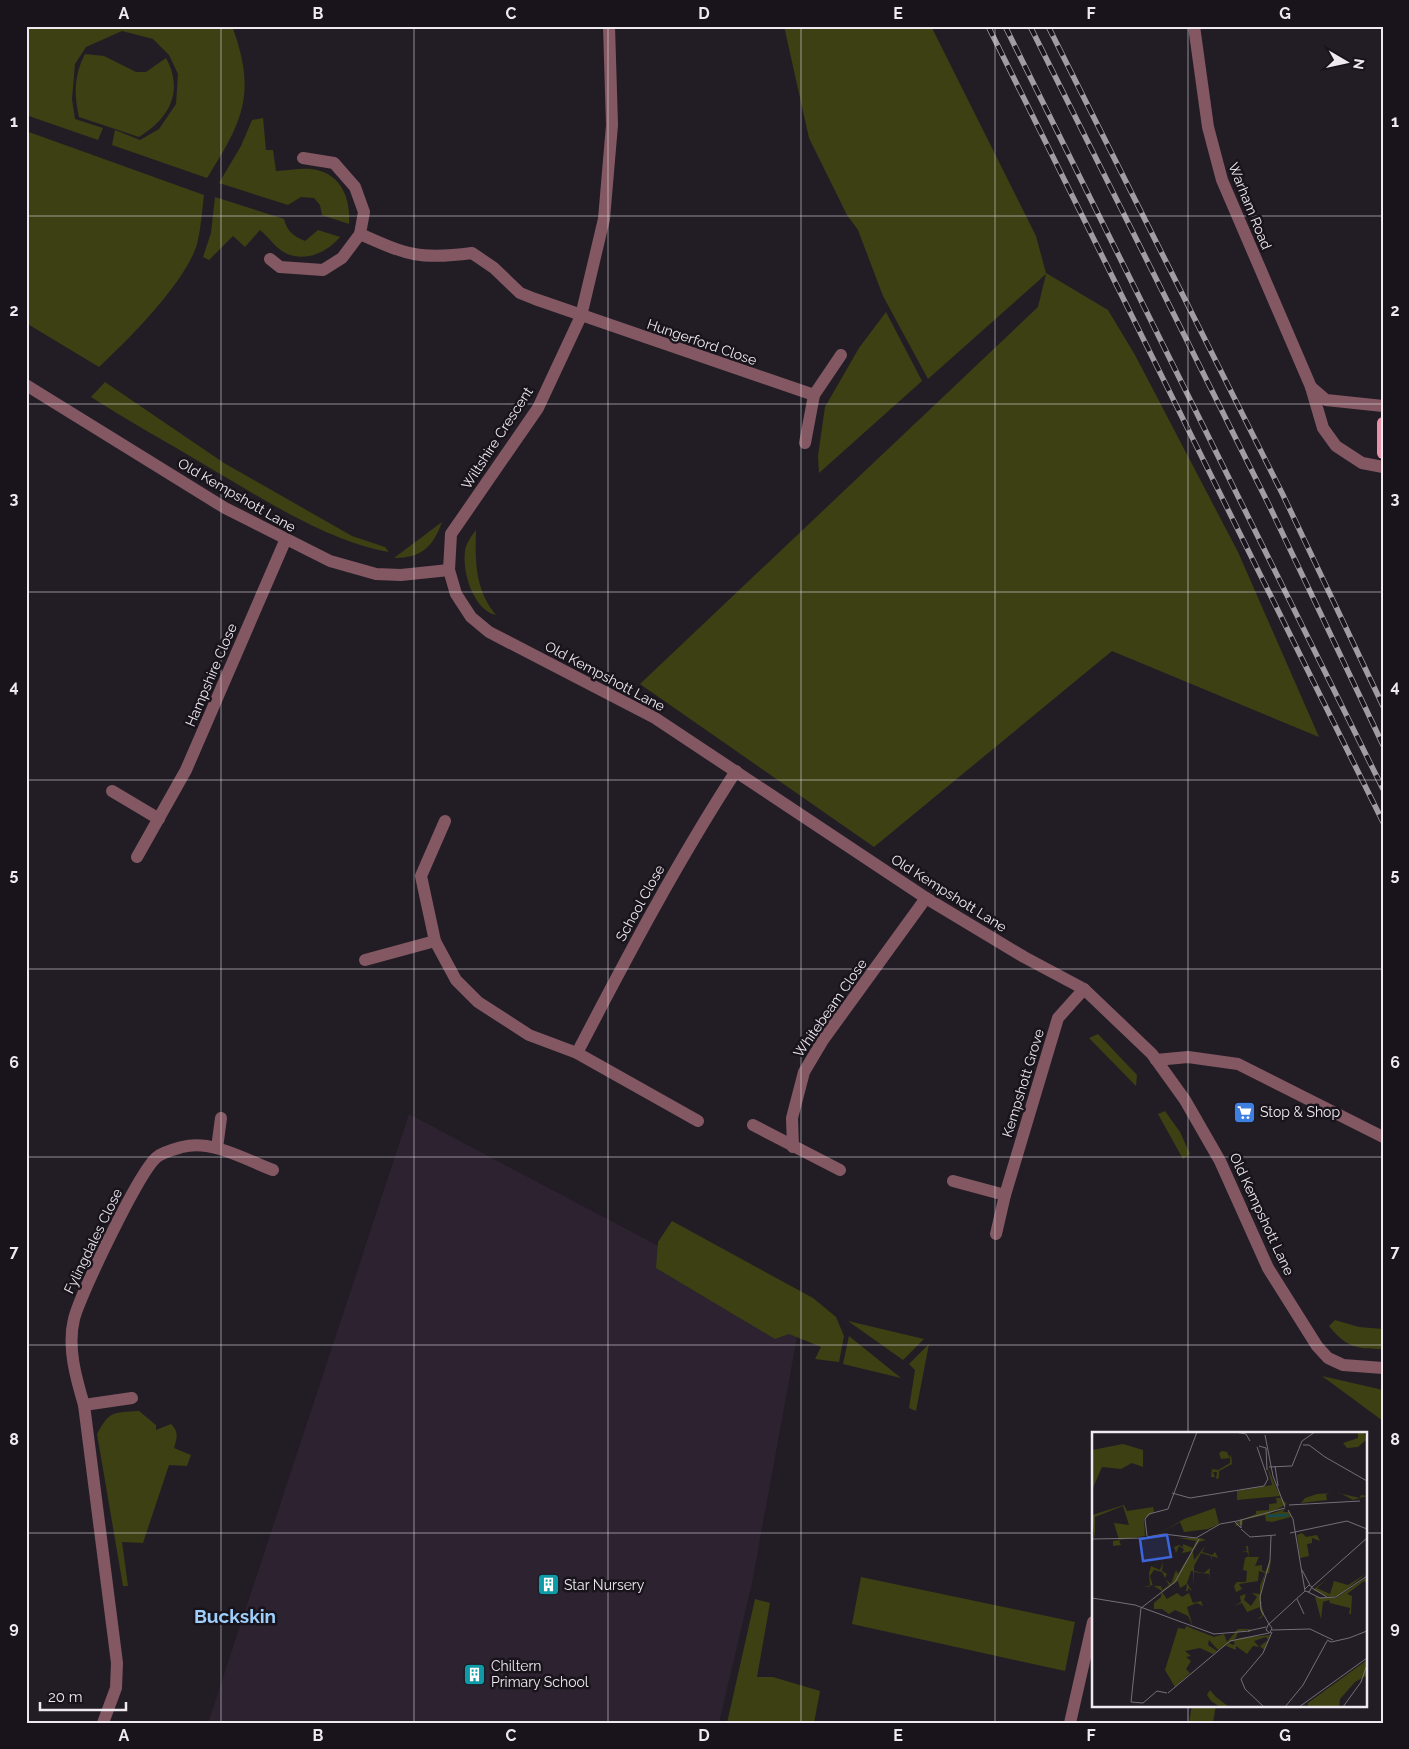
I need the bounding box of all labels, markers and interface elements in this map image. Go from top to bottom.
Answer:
text: A [119,4,130,23]
text: B [313,4,324,23]
text: C [506,4,517,23]
text: D [698,4,710,23]
text: E [893,4,903,23]
text: F [1086,4,1096,23]
text: G [1279,4,1291,23]
north arrow [1322,38,1372,88]
text: N [1350,58,1368,71]
text: 1 [10,112,18,131]
text: 1 [1391,112,1399,131]
street label: Warham Road [1225,160,1275,252]
text: 2 [9,301,19,320]
text: 2 [1390,301,1400,320]
street label: Hungerford Close [645,316,759,368]
street label: Wiltshire Crescent [458,384,536,492]
street label: Old Kempshott Lane [175,455,299,535]
text: 3 [10,489,19,508]
text: 3 [1391,489,1400,508]
street label: Hampshire Close [182,621,240,729]
street label: Old Kempshott Lane [542,638,668,714]
text: 4 [9,677,19,696]
text: 4 [1390,677,1400,696]
street label: Old Kempshott Lane [888,851,1010,935]
street label: School Close [612,862,668,944]
text: 5 [10,865,19,884]
text: 5 [1391,865,1400,884]
street label: Whitebeam Close [790,956,870,1060]
street label: Kempshott Grove [999,1027,1047,1139]
text: 6 [9,1053,19,1072]
text: 6 [1390,1053,1400,1072]
supermarket icon: Stop & Shop [1232,1100,1256,1124]
place label: Stop & Shop [1260,1104,1340,1120]
street label: Old Kempshott Lane [1227,1150,1297,1278]
street label: Fylingdales Close [61,1186,125,1296]
text: 7 [10,1242,19,1261]
text: 7 [1391,1242,1400,1261]
text: 8 [9,1430,19,1449]
text: 8 [1390,1430,1400,1449]
inset map [1092,1432,1366,1706]
building icon: Star Nursery [536,1573,560,1597]
place label: Star Nursery [564,1577,645,1593]
district label: Buckskin [194,1605,276,1627]
text: 9 [9,1618,19,1637]
text: 9 [1390,1618,1400,1637]
place label: Chiltern Primary School [491,1658,589,1690]
building icon: Chiltern Primary School [463,1662,487,1686]
scale bar [40,1679,126,1711]
text: 20 m [48,1688,83,1706]
text: A [119,1726,130,1745]
text: B [313,1726,324,1745]
text: C [506,1726,517,1745]
text: D [698,1726,710,1745]
text: E [893,1726,903,1745]
text: F [1086,1726,1096,1745]
text: G [1279,1726,1291,1745]

